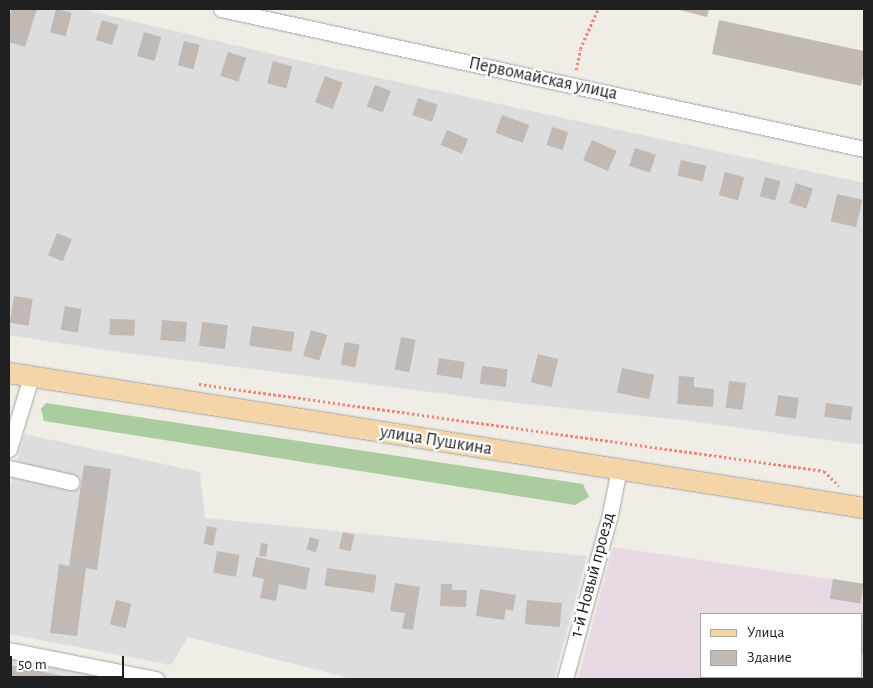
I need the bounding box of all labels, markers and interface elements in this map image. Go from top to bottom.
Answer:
street label: Первомайская улица [467,53,619,105]
street label: улица Пушкина [379,421,493,461]
street label: 1-й Новый проезд [566,510,620,640]
legend [700,613,863,678]
text: Улица [747,625,784,640]
scale bar [12,646,126,678]
text: Здание [747,650,792,665]
text: 50 m [18,657,47,672]

